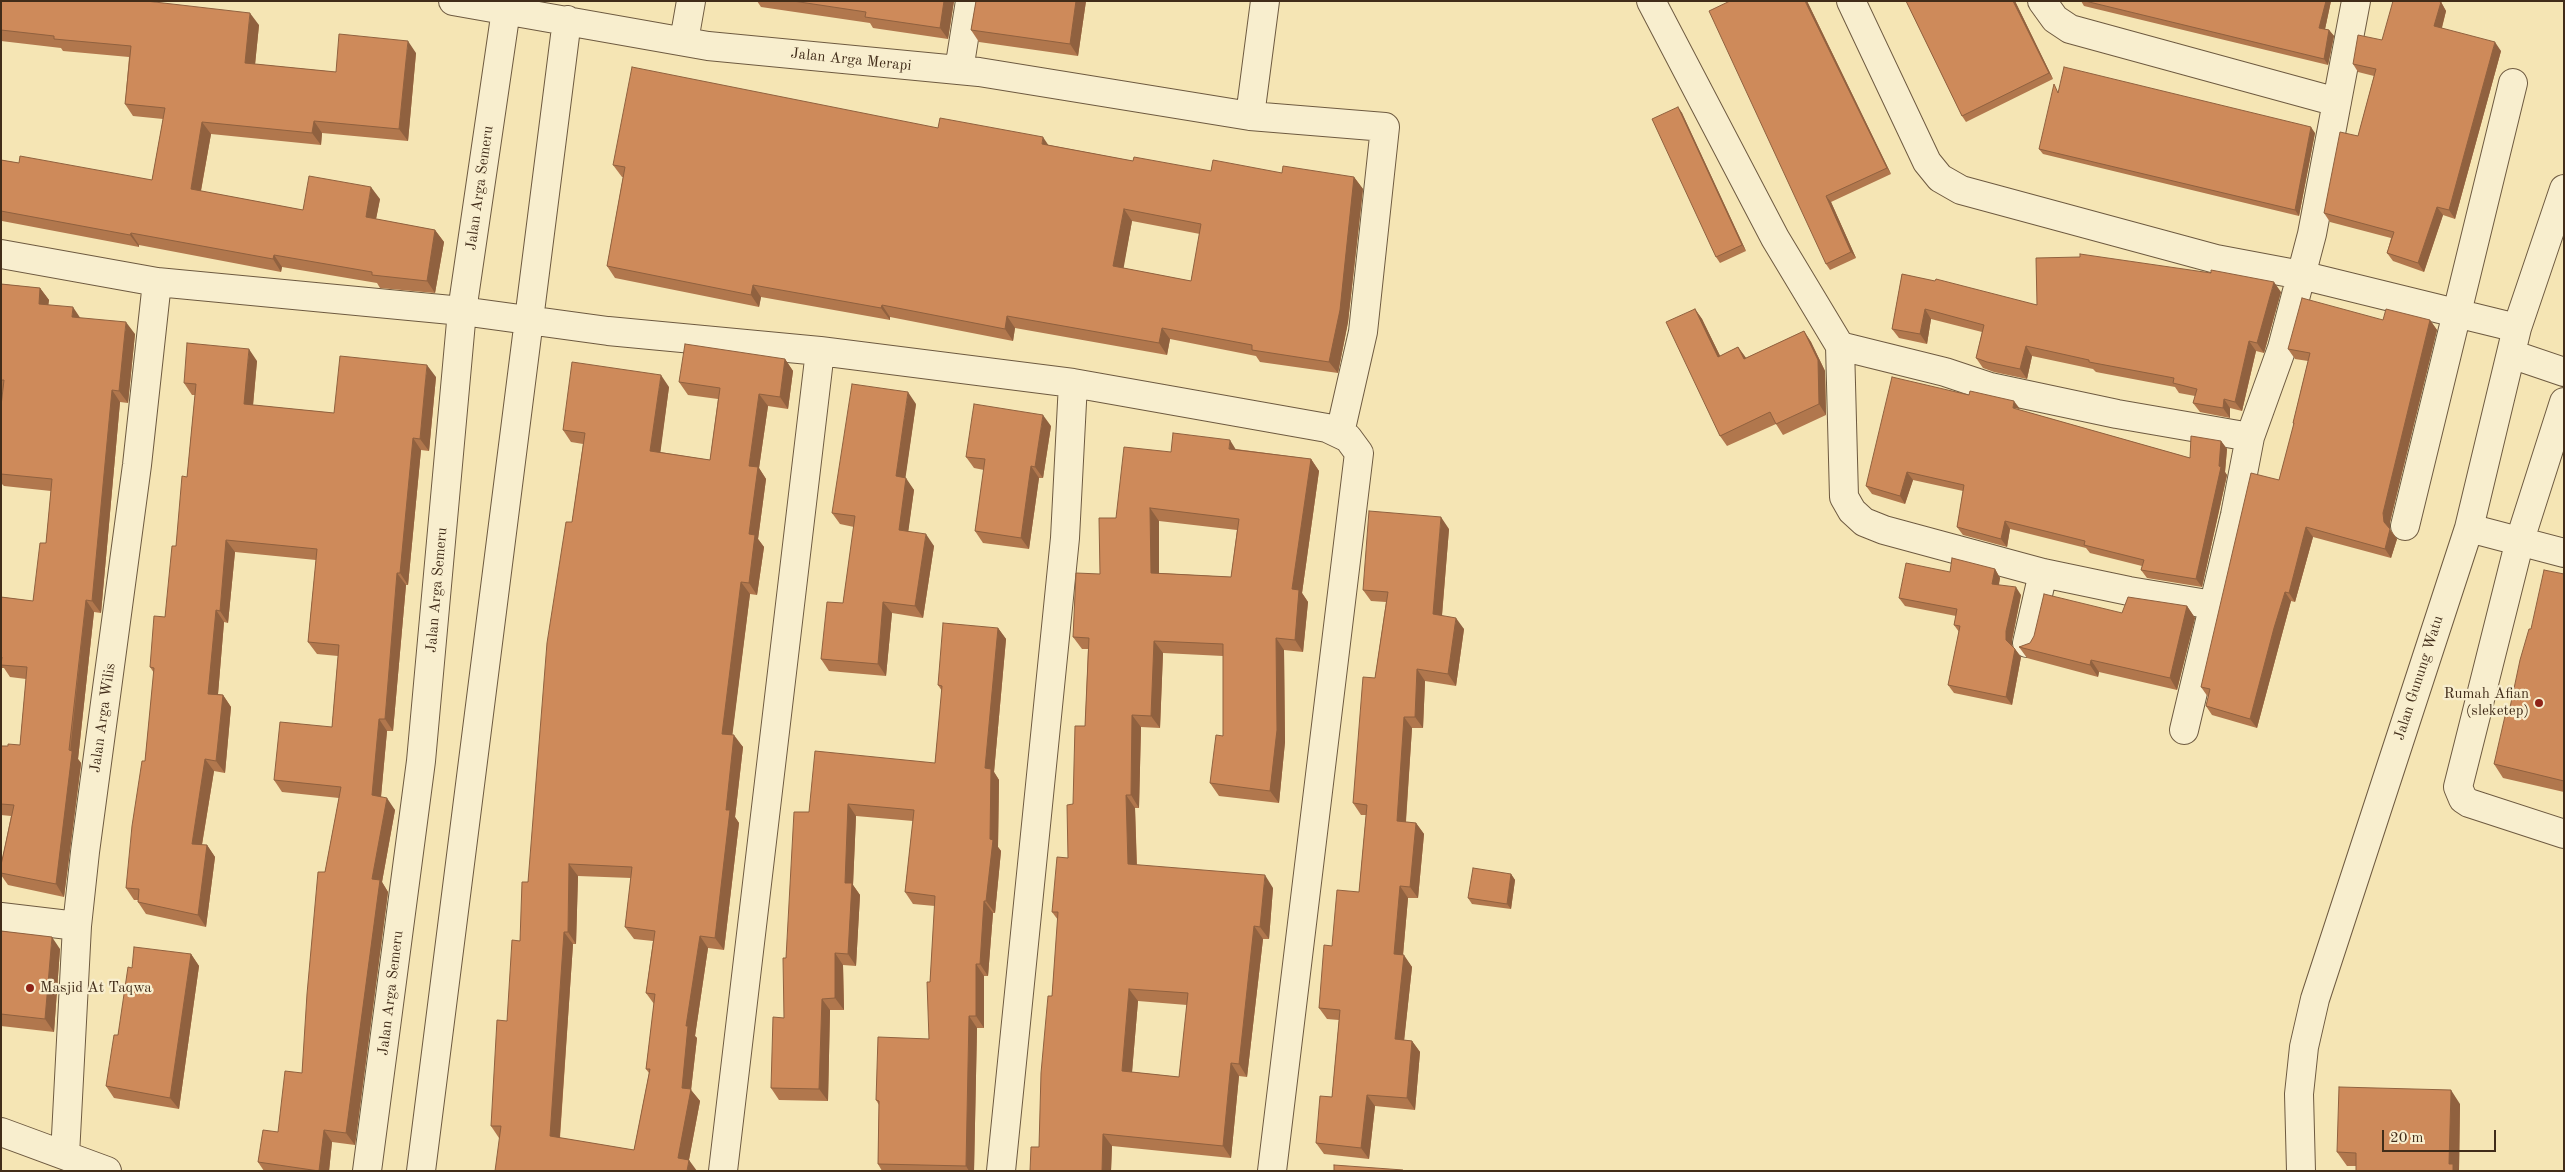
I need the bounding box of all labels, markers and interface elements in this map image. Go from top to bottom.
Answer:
street label: Jalan Arga Merapi [790,45,912,75]
street label: Jalan Arga Semeru [462,124,498,252]
street label: Jalan Arga Semeru [423,527,451,653]
street label: Jalan Gunung Watu [2390,613,2448,743]
street label: Jalan Arga Wilis [86,662,120,774]
place label: Rumah Afian (sleketep) [2444,685,2529,720]
marker: Rumah Afian (sleketep) [2533,697,2545,709]
street label: Jalan Arga Semeru [374,929,408,1057]
place label: Masjid At Taqwa [40,979,152,997]
marker: Masjid At Taqwa [24,982,36,994]
scale bar [2385,1120,2499,1152]
text: 20 m [2390,1131,2424,1146]

